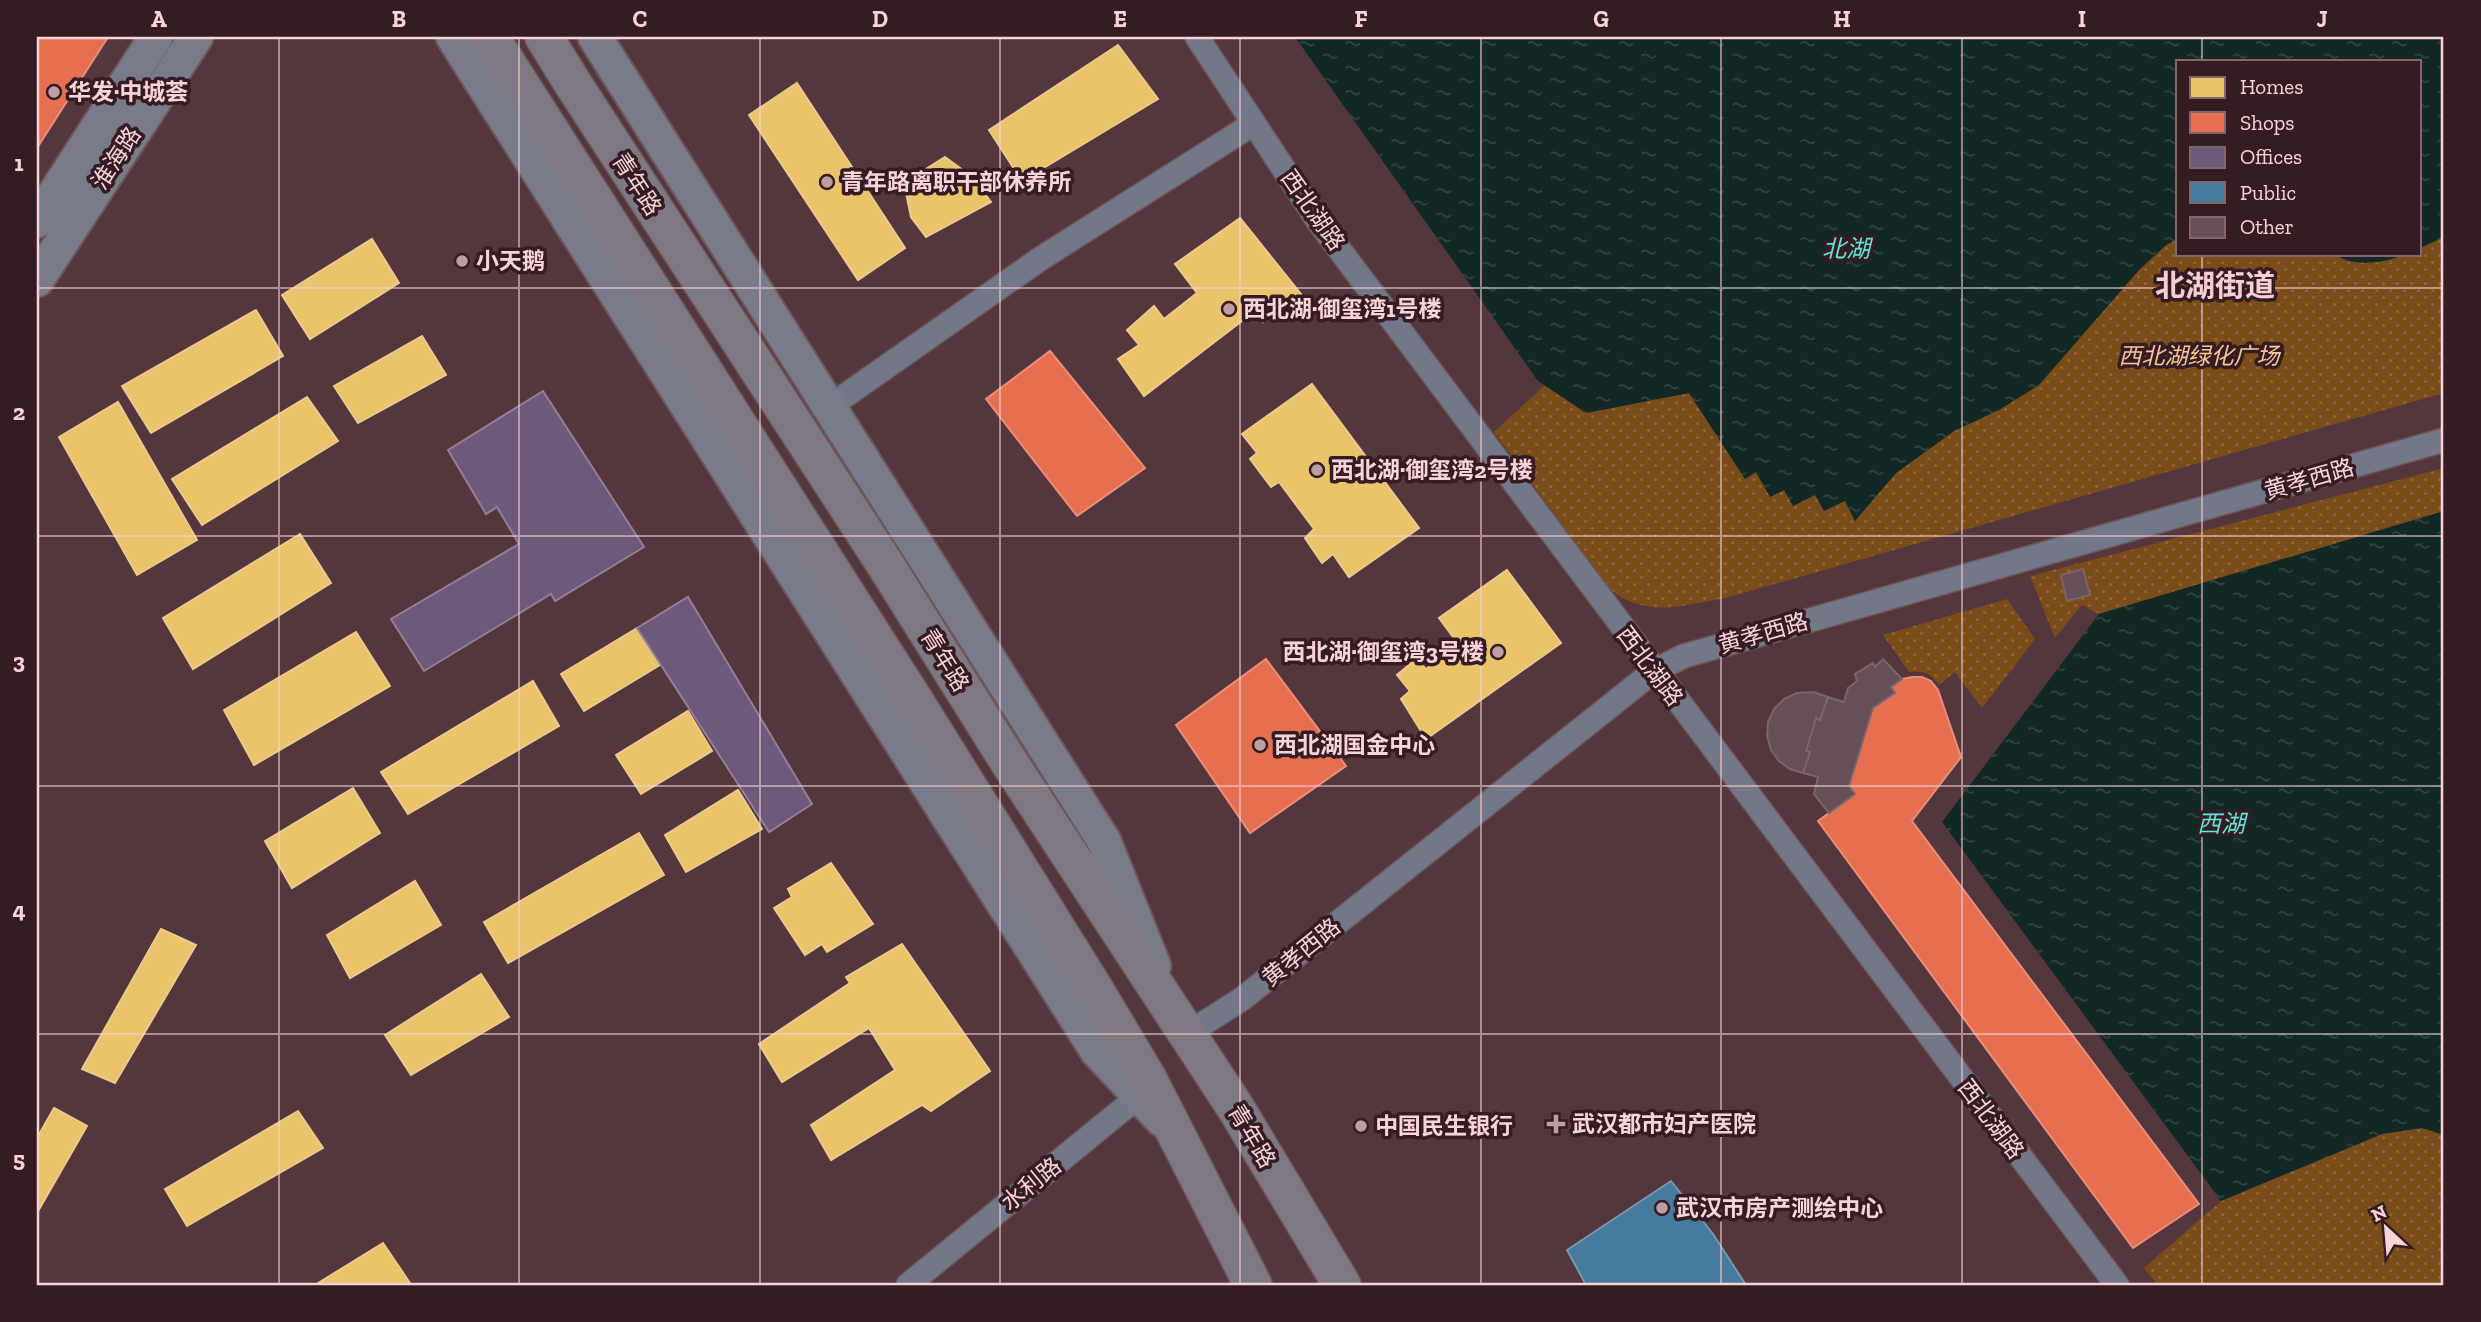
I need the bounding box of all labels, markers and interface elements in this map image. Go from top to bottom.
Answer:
text: A [151,5,167,33]
text: B [392,5,406,33]
text: C [633,5,647,33]
text: D [872,5,888,33]
text: E [1113,5,1127,33]
text: F [1354,5,1368,33]
text: G [1593,5,1609,33]
text: H [1833,5,1851,33]
text: I [2078,5,2086,33]
text: J [2316,5,2328,33]
legend [2176,60,2422,256]
text: Homes [2240,74,2303,99]
place label: 华发·中城荟 [68,78,188,106]
marker: 华发·中城荟 [46,84,62,100]
text: Shops [2240,110,2294,135]
street label: 淮海路 [85,121,147,195]
text: Offices [2240,144,2302,169]
street label: 青年路 [606,147,668,221]
text: 1 [14,149,24,177]
street label: 西北湖路 [1275,164,1351,256]
place label: 青年路离职干部休养所 [841,168,1071,196]
marker: 青年路离职干部休养所 [819,174,835,190]
text: Public [2240,180,2296,205]
text: Other [2240,214,2294,239]
water label: 北湖 [1822,234,1874,263]
place label: 小天鹅 [476,247,545,275]
marker: 小天鹅 [454,253,470,269]
district label: 北湖街道 [2155,268,2275,304]
place label: 西北湖·御玺湾1号楼 [1243,295,1442,323]
marker: 西北湖·御玺湾1号楼 [1221,301,1237,317]
park label: 西北湖绿化广场 [2119,342,2282,370]
text: 2 [13,398,25,426]
street label: 黄孝西路 [2261,453,2357,505]
place label: 西北湖·御玺湾2号楼 [1331,456,1533,484]
marker: 西北湖·御玺湾2号楼 [1309,462,1325,478]
street label: 黄孝西路 [1715,607,1811,659]
street label: 西北湖路 [1611,621,1689,711]
street label: 青年路 [915,623,975,697]
place label: 西北湖·御玺湾3号楼 [1282,638,1484,666]
marker: 西北湖·御玺湾3号楼 [1490,644,1506,660]
text: 3 [13,647,25,675]
place label: 西北湖国金中心 [1274,731,1435,759]
marker: 西北湖国金中心 [1252,737,1268,753]
water label: 西湖 [2197,809,2249,838]
text: 4 [12,896,26,924]
street label: 黄孝西路 [1256,912,1346,992]
street label: 西北湖路 [1952,1074,2030,1164]
street label: 青年路 [1222,1099,1282,1173]
place label: 武汉都市妇产医院 [1572,1110,1756,1138]
place label: 中国民生银行 [1375,1112,1513,1140]
marker: 武汉都市妇产医院 [1546,1114,1566,1134]
marker: 中国民生银行 [1353,1118,1369,1134]
text: 5 [13,1145,25,1173]
street label: 水利路 [995,1151,1067,1217]
north arrow [2352,1192,2422,1262]
place label: 武汉市房产测绘中心 [1676,1194,1883,1222]
marker: 武汉市房产测绘中心 [1654,1200,1670,1216]
text: N [2367,1200,2390,1227]

